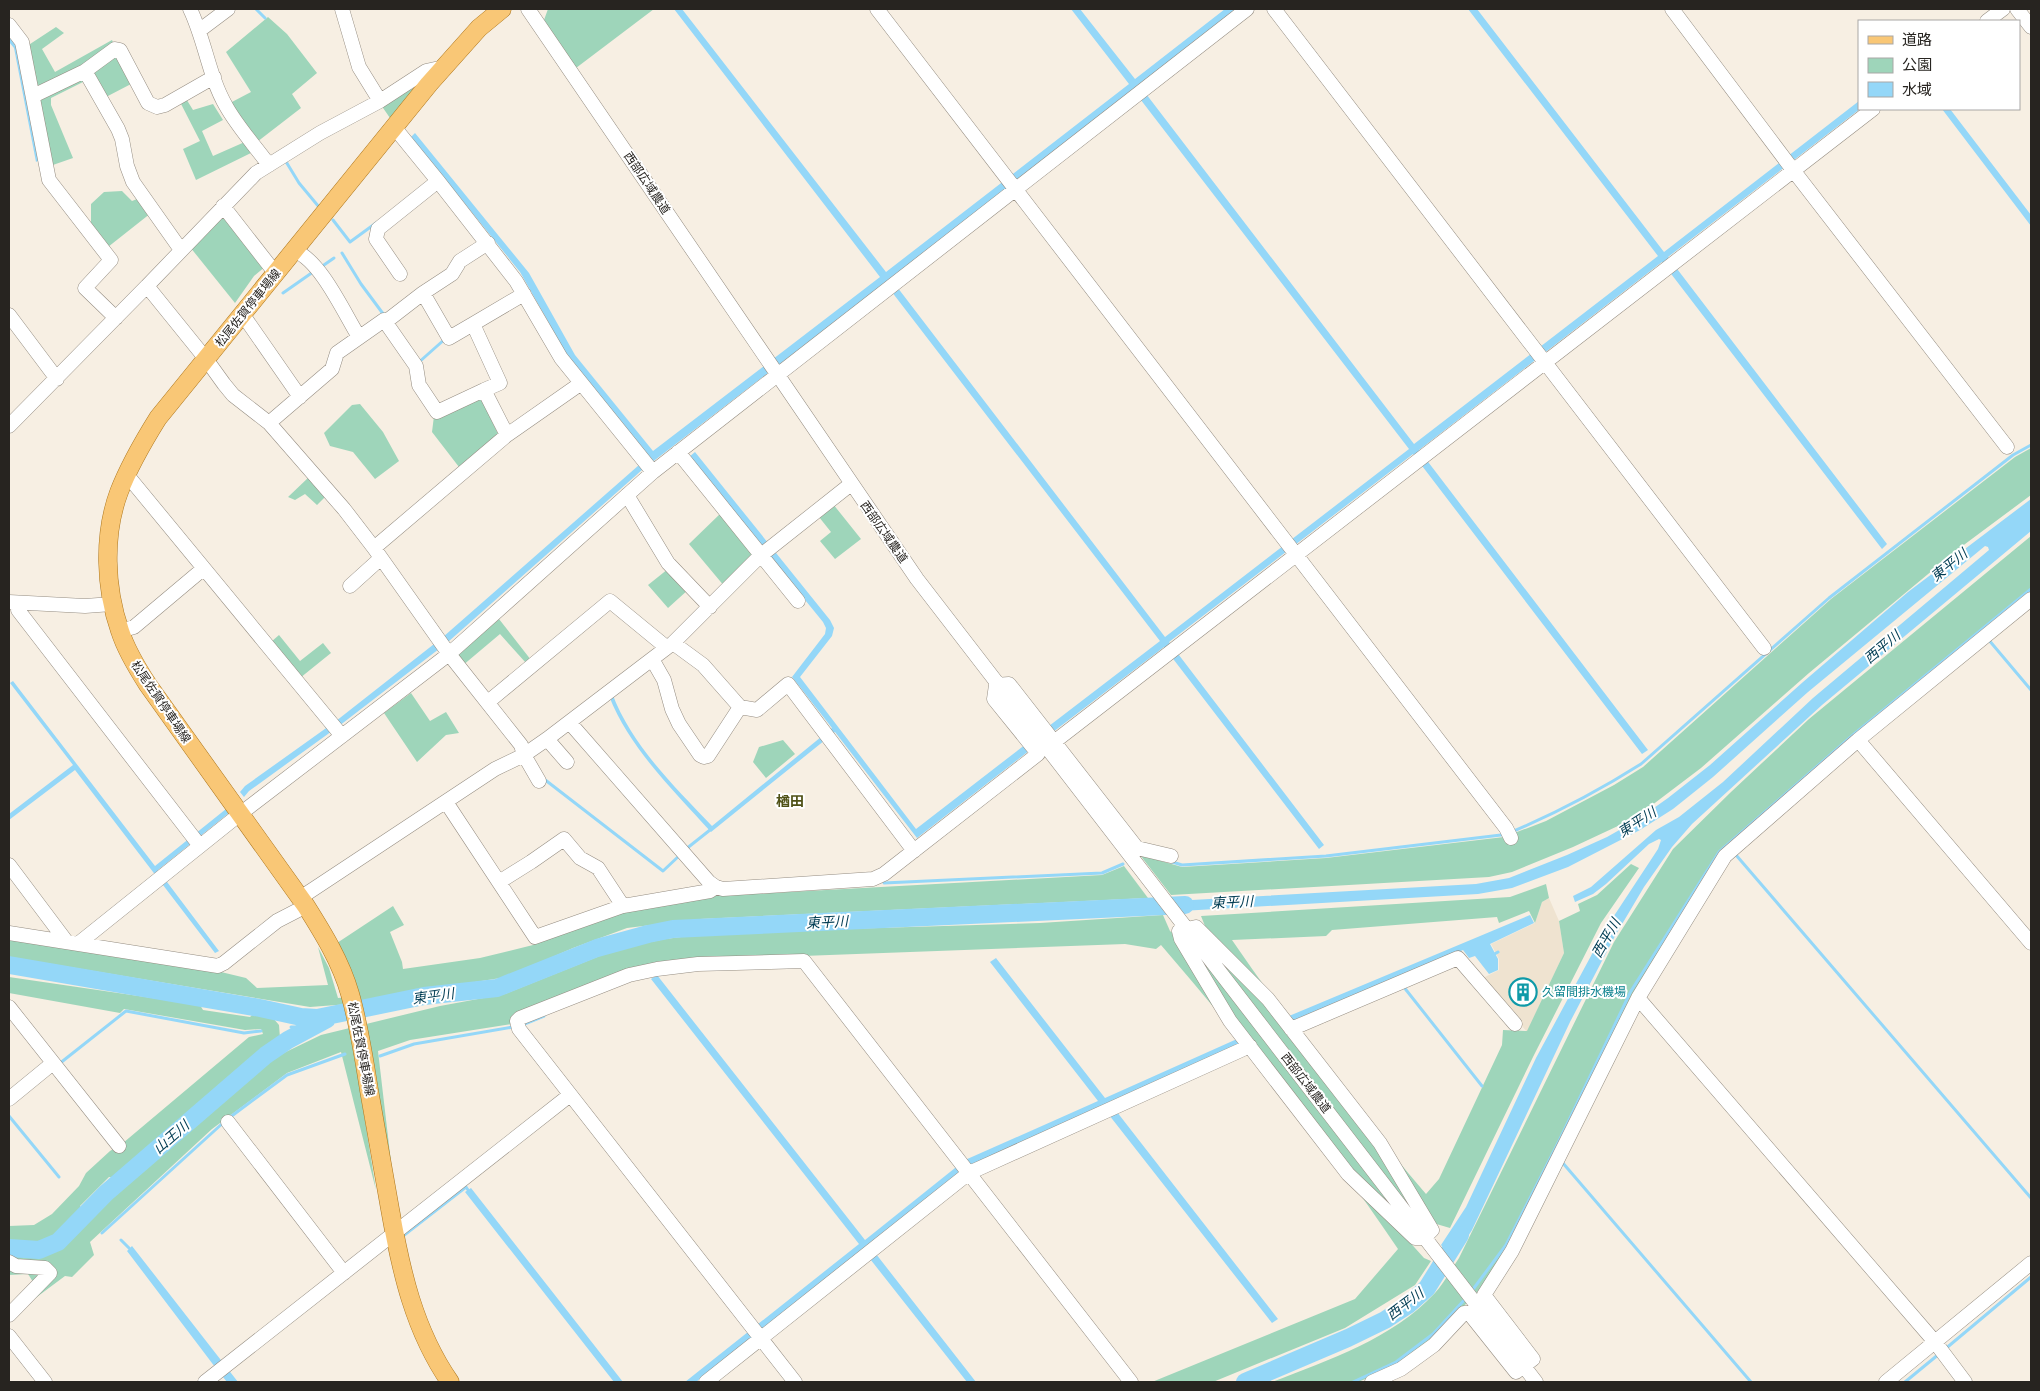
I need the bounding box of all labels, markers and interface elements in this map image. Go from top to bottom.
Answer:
legend [1858,20,2020,110]
text: 道路 [1902,30,1932,49]
text: 公園 [1902,55,1932,74]
text: 水域 [1902,80,1932,99]
street label: 西部広域農道 [621,149,674,217]
street label: 松尾佐賀停車場線 [212,266,284,350]
street label: 西部広域農道 [858,498,911,566]
water label: 東平川 [1927,544,1973,585]
water label: 西平川 [1860,625,1905,667]
street label: 松尾佐賀停車場線 [128,658,194,746]
district label: 楢田 [776,792,804,810]
water label: 東平川 [1614,802,1661,841]
water label: 東平川 [1211,892,1255,912]
water label: 東平川 [806,912,850,932]
water label: 西平川 [1588,914,1625,961]
building icon: 久留間排水機場 [1508,977,1538,1007]
water label: 東平川 [411,984,457,1008]
place label: 久留間排水機場 [1542,984,1626,999]
street label: 松尾佐賀停車場線 [345,1000,378,1097]
street label: 西部広域農道 [1278,1050,1334,1116]
water label: 山王川 [149,1115,194,1158]
water label: 西平川 [1383,1283,1429,1324]

